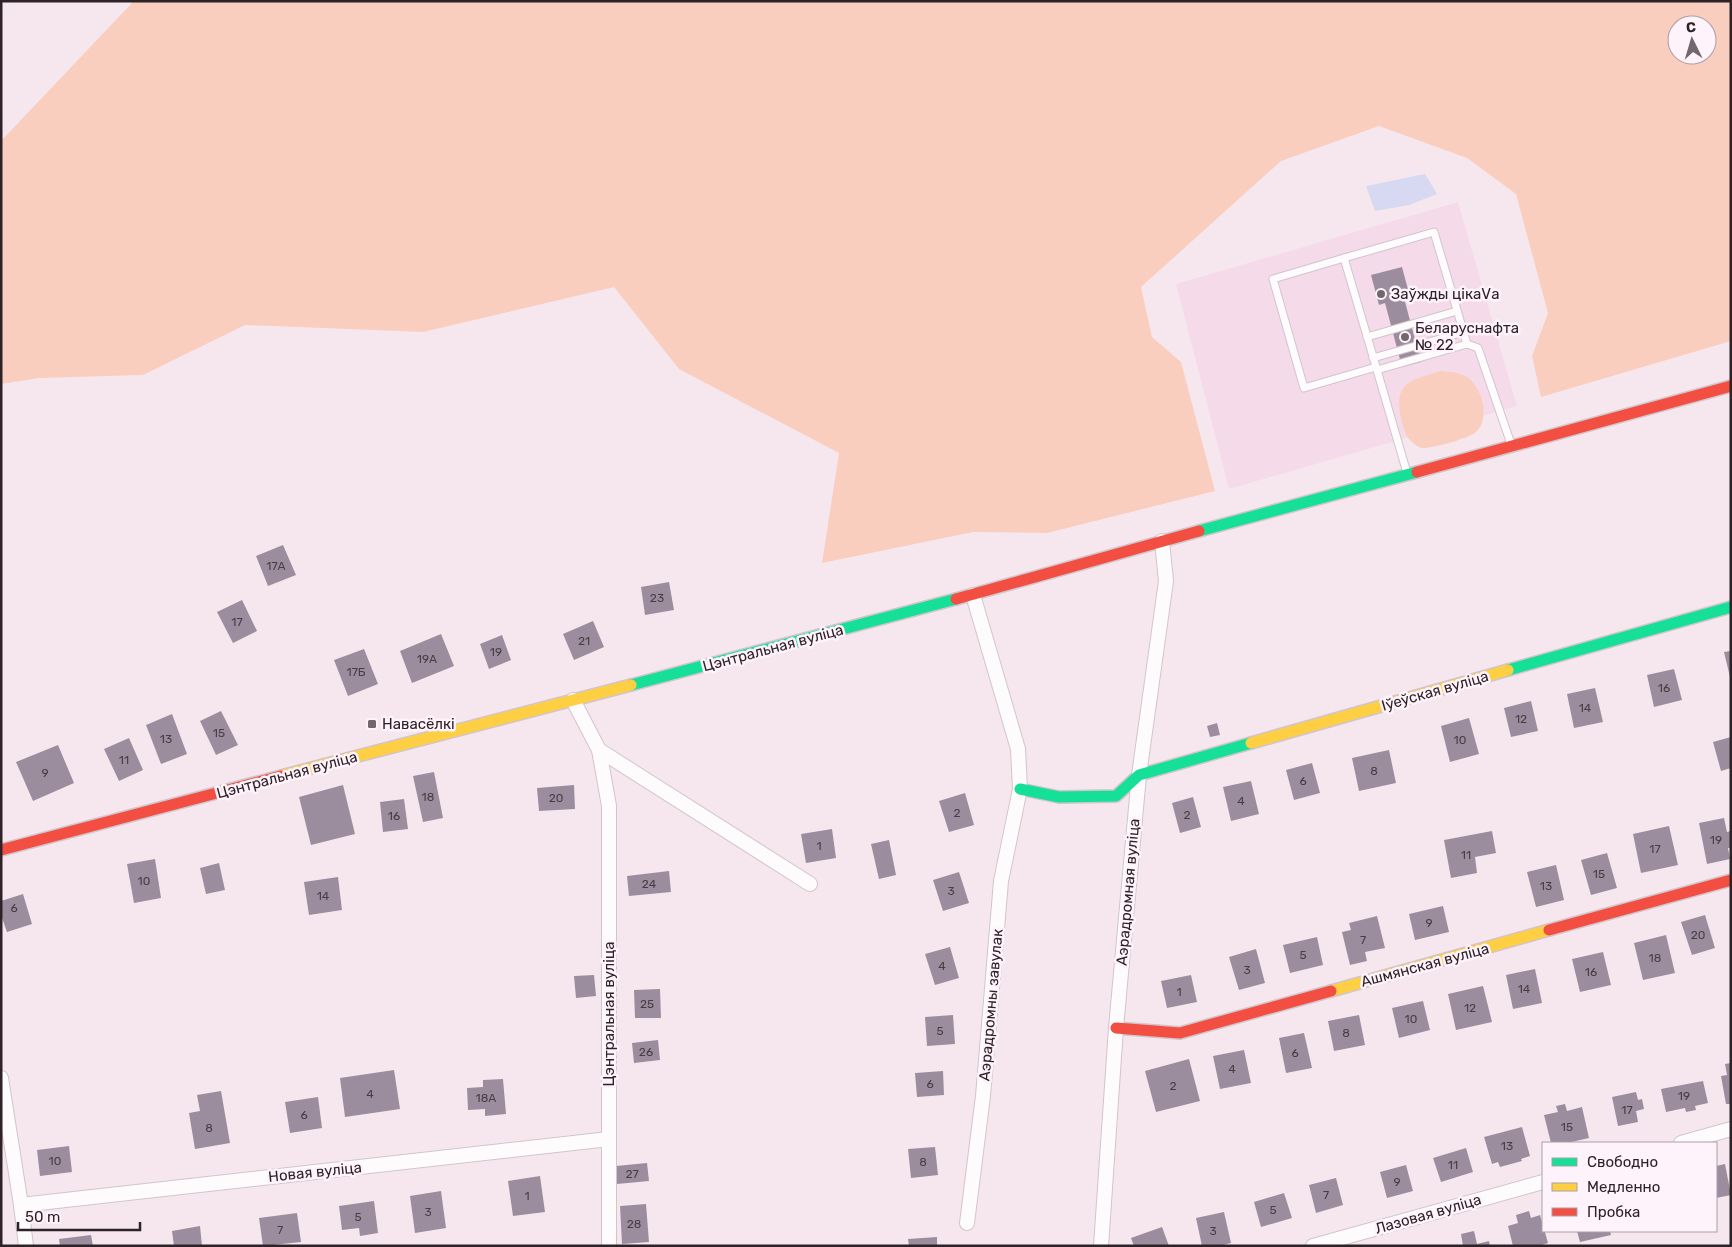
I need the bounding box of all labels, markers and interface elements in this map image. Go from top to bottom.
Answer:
north arrow [1667,15,1717,65]
text: С [1685,19,1697,36]
place label: Заўжды цікаVа [1391,285,1499,303]
marker: Заўжды цікаVа [1375,288,1387,300]
place label: Беларуснафта № 22 [1415,319,1519,354]
marker: Беларуснафта № 22 [1399,331,1411,343]
house number: 17А [266,559,286,573]
house number: 23 [650,591,664,605]
house number: 17 [231,615,243,629]
street label: Цэнтральная вуліца [701,621,845,675]
house number: 21 [578,634,590,648]
house number: 19 [490,645,502,659]
house number: 19А [417,652,437,666]
house number: 17Б [347,665,366,679]
street label: Іўеўская вуліца [1379,667,1491,715]
house number: 16 [1658,681,1670,695]
house number: 14 [1579,701,1592,715]
house number: 12 [1515,712,1527,726]
place label: Навасёлкі [382,715,455,733]
marker: Навасёлкі [366,718,378,730]
house number: 15 [213,726,225,740]
house number: 13 [160,732,172,746]
house number: 10 [1454,733,1466,747]
street label: Цэнтральная вуліца [215,748,359,802]
house number: 11 [119,753,129,767]
house number: 8 [1370,764,1378,778]
house number: 9 [41,766,49,780]
house number: 6 [1299,774,1307,788]
house number: 18 [422,790,434,804]
house number: 20 [549,791,563,805]
house number: 4 [1237,794,1245,808]
house number: 2 [953,806,961,820]
house number: 2 [1183,808,1191,822]
house number: 16 [388,809,400,823]
street label: Аэрадромная вуліца [1113,818,1143,966]
house number: 19 [1710,833,1722,847]
house number: 1 [816,839,822,853]
house number: 17 [1649,842,1661,856]
house number: 11 [1461,848,1471,862]
house number: 15 [1593,867,1605,881]
house number: 10 [138,874,150,888]
house number: 24 [642,877,657,891]
house number: 13 [1540,879,1552,893]
house number: 3 [947,884,955,898]
house number: 14 [317,889,330,903]
house number: 6 [10,901,18,915]
house number: 9 [1425,916,1433,930]
street label: Аэрадромны завулак [975,928,1007,1082]
house number: 20 [1691,928,1705,942]
house number: 7 [1360,933,1366,947]
street label: Ашмянская вуліца [1359,939,1491,991]
street label: Цэнтральная вуліца [600,942,618,1086]
house number: 5 [1299,948,1307,962]
house number: 18 [1649,951,1661,965]
house number: 4 [938,959,946,973]
house number: 3 [1243,963,1251,977]
house number: 16 [1585,965,1597,979]
house number: 14 [1518,982,1531,996]
house number: 1 [1176,985,1182,999]
house number: 25 [640,997,654,1011]
house number: 12 [1464,1001,1476,1015]
house number: 10 [1405,1012,1417,1026]
house number: 5 [936,1024,944,1038]
house number: 8 [1342,1026,1350,1040]
house number: 26 [639,1045,653,1059]
house number: 6 [1291,1046,1299,1060]
house number: 4 [1228,1062,1236,1076]
house number: 6 [926,1077,934,1091]
house number: 2 [1169,1079,1177,1093]
house number: 4 [366,1087,374,1101]
house number: 19 [1678,1089,1690,1103]
house number: 18А [476,1091,496,1105]
house number: 17 [1621,1103,1633,1117]
house number: 6 [300,1108,308,1122]
house number: 15 [1561,1120,1573,1134]
house number: 8 [205,1121,213,1135]
house number: 13 [1501,1139,1513,1153]
legend [1542,1142,1717,1232]
text: Свободно [1587,1153,1658,1171]
house number: 10 [49,1154,61,1168]
house number: 8 [919,1155,927,1169]
street label: Новая вуліца [267,1158,363,1186]
house number: 11 [1448,1158,1458,1172]
house number: 27 [625,1167,639,1181]
house number: 9 [1393,1175,1401,1189]
text: Медленно [1587,1178,1660,1196]
house number: 7 [1323,1188,1329,1202]
house number: 1 [524,1189,530,1203]
street label: Лазовая вуліца [1373,1190,1483,1238]
scale bar [18,1200,140,1232]
house number: 5 [1269,1203,1277,1217]
text: Пробка [1587,1203,1640,1221]
house number: 3 [424,1205,432,1219]
text: 50 m [25,1208,60,1226]
house number: 5 [354,1210,362,1224]
house number: 28 [627,1217,641,1231]
house number: 7 [277,1223,283,1237]
house number: 3 [1209,1224,1217,1238]

